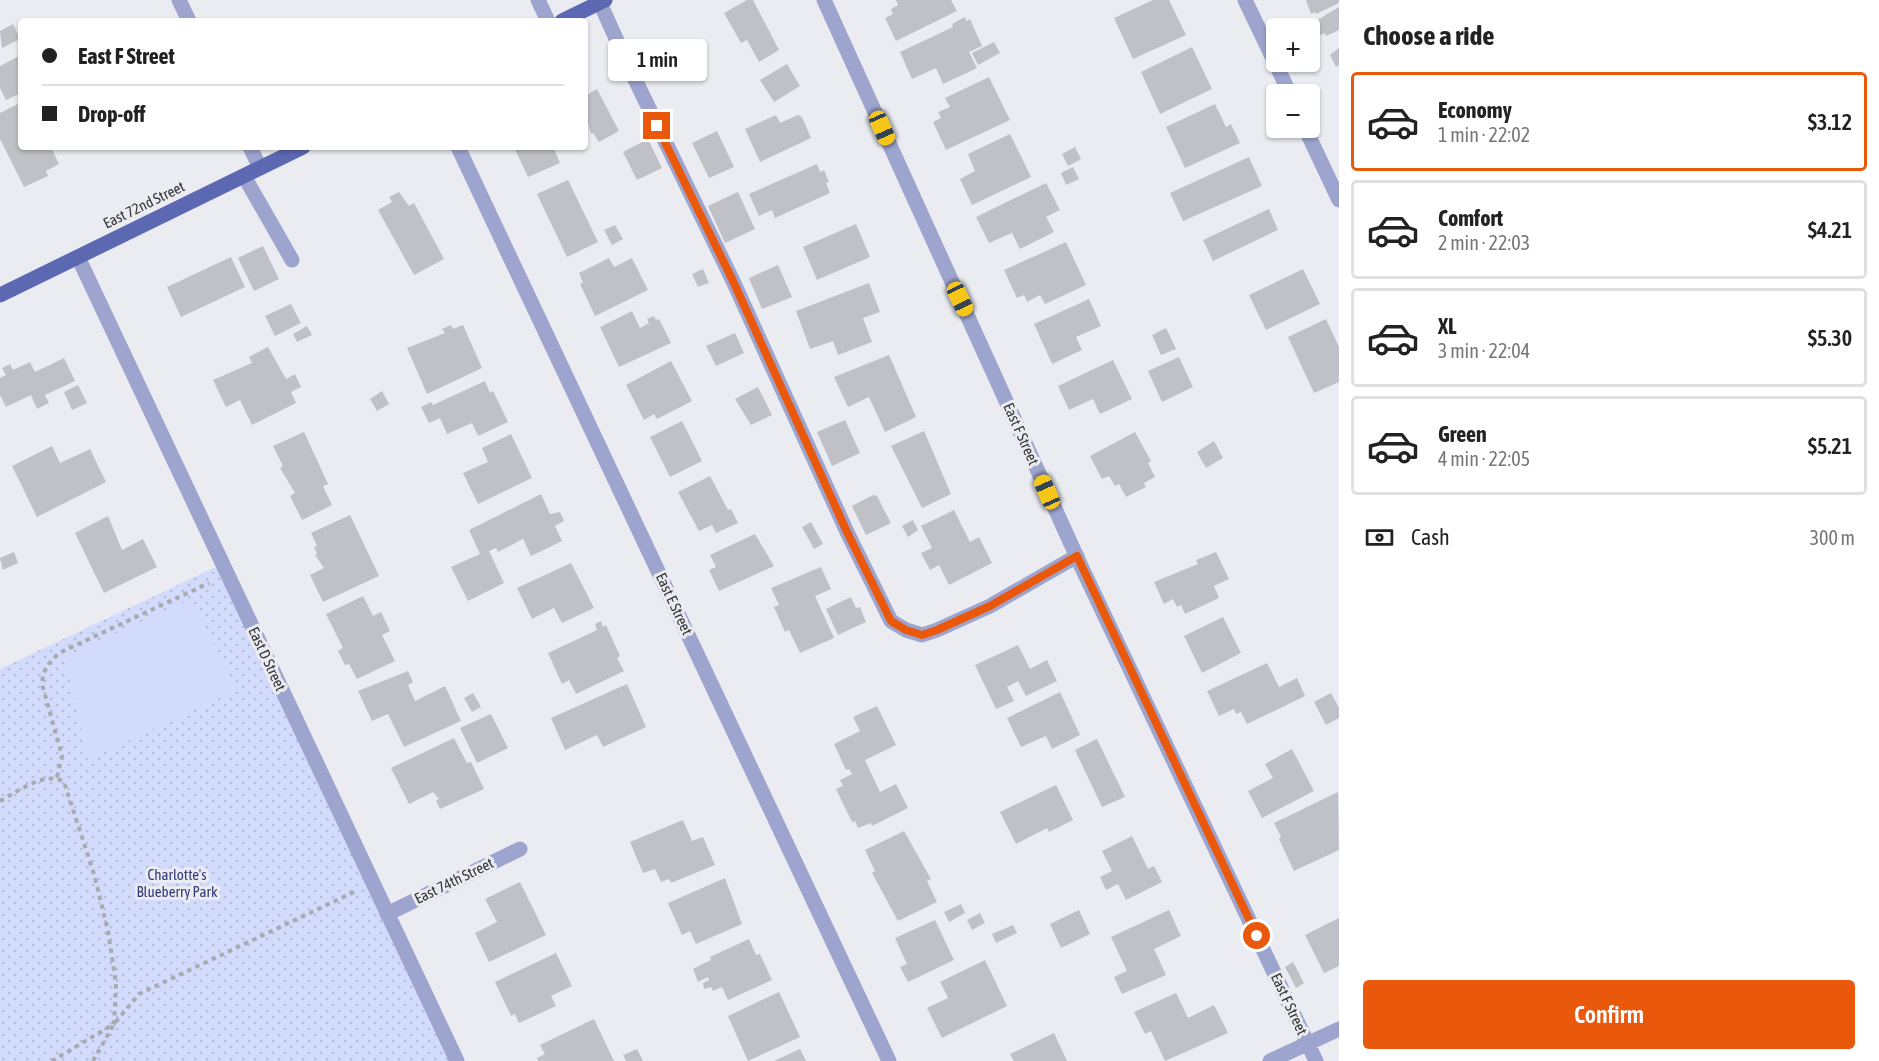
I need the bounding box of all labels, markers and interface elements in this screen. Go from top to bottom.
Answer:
map controls [1266,18,1320,138]
button: + [1266,18,1320,72]
text: Choose a ride [1363,20,1495,51]
callout: 1 min [608,39,706,81]
text: East F Street [78,43,175,69]
text: 1 min [637,48,678,71]
button: − [1266,84,1320,138]
icon: car [1366,95,1420,149]
text: Economy [1438,97,1512,123]
text: Drop-off [78,101,145,127]
car [866,108,898,148]
text: $3.12 [1808,109,1852,135]
route end [643,112,670,139]
text: 1 min · 22:02 [1438,123,1530,146]
street label: East 72nd Street [100,178,187,232]
icon: car [1366,203,1420,257]
text: Comfort [1438,205,1503,231]
text: $4.21 [1808,217,1852,243]
text: 2 min · 22:03 [1438,231,1530,254]
car [944,279,976,319]
icon: car [1366,311,1420,365]
text: XL [1438,313,1456,339]
text: $5.30 [1808,325,1852,351]
text: 3 min · 22:04 [1438,339,1530,362]
street label: East F Street [1000,400,1043,467]
icon: car [1366,419,1420,473]
text: Green [1438,421,1487,447]
text: $5.21 [1808,433,1852,459]
text: 4 min · 22:05 [1438,447,1530,470]
car [1031,472,1063,512]
icon: cash [1363,521,1396,554]
text: Cash [1411,524,1450,550]
text: 300 m [1810,526,1855,549]
street label: East E Street [653,570,696,637]
street label: East D Street [245,624,290,693]
street label: East 74th Street [412,854,496,907]
park label: Charlotte's Blueberry Park [136,866,218,900]
route start [1243,922,1270,949]
street label: East F Street [1268,970,1311,1037]
button: Confirm [1363,980,1855,1049]

